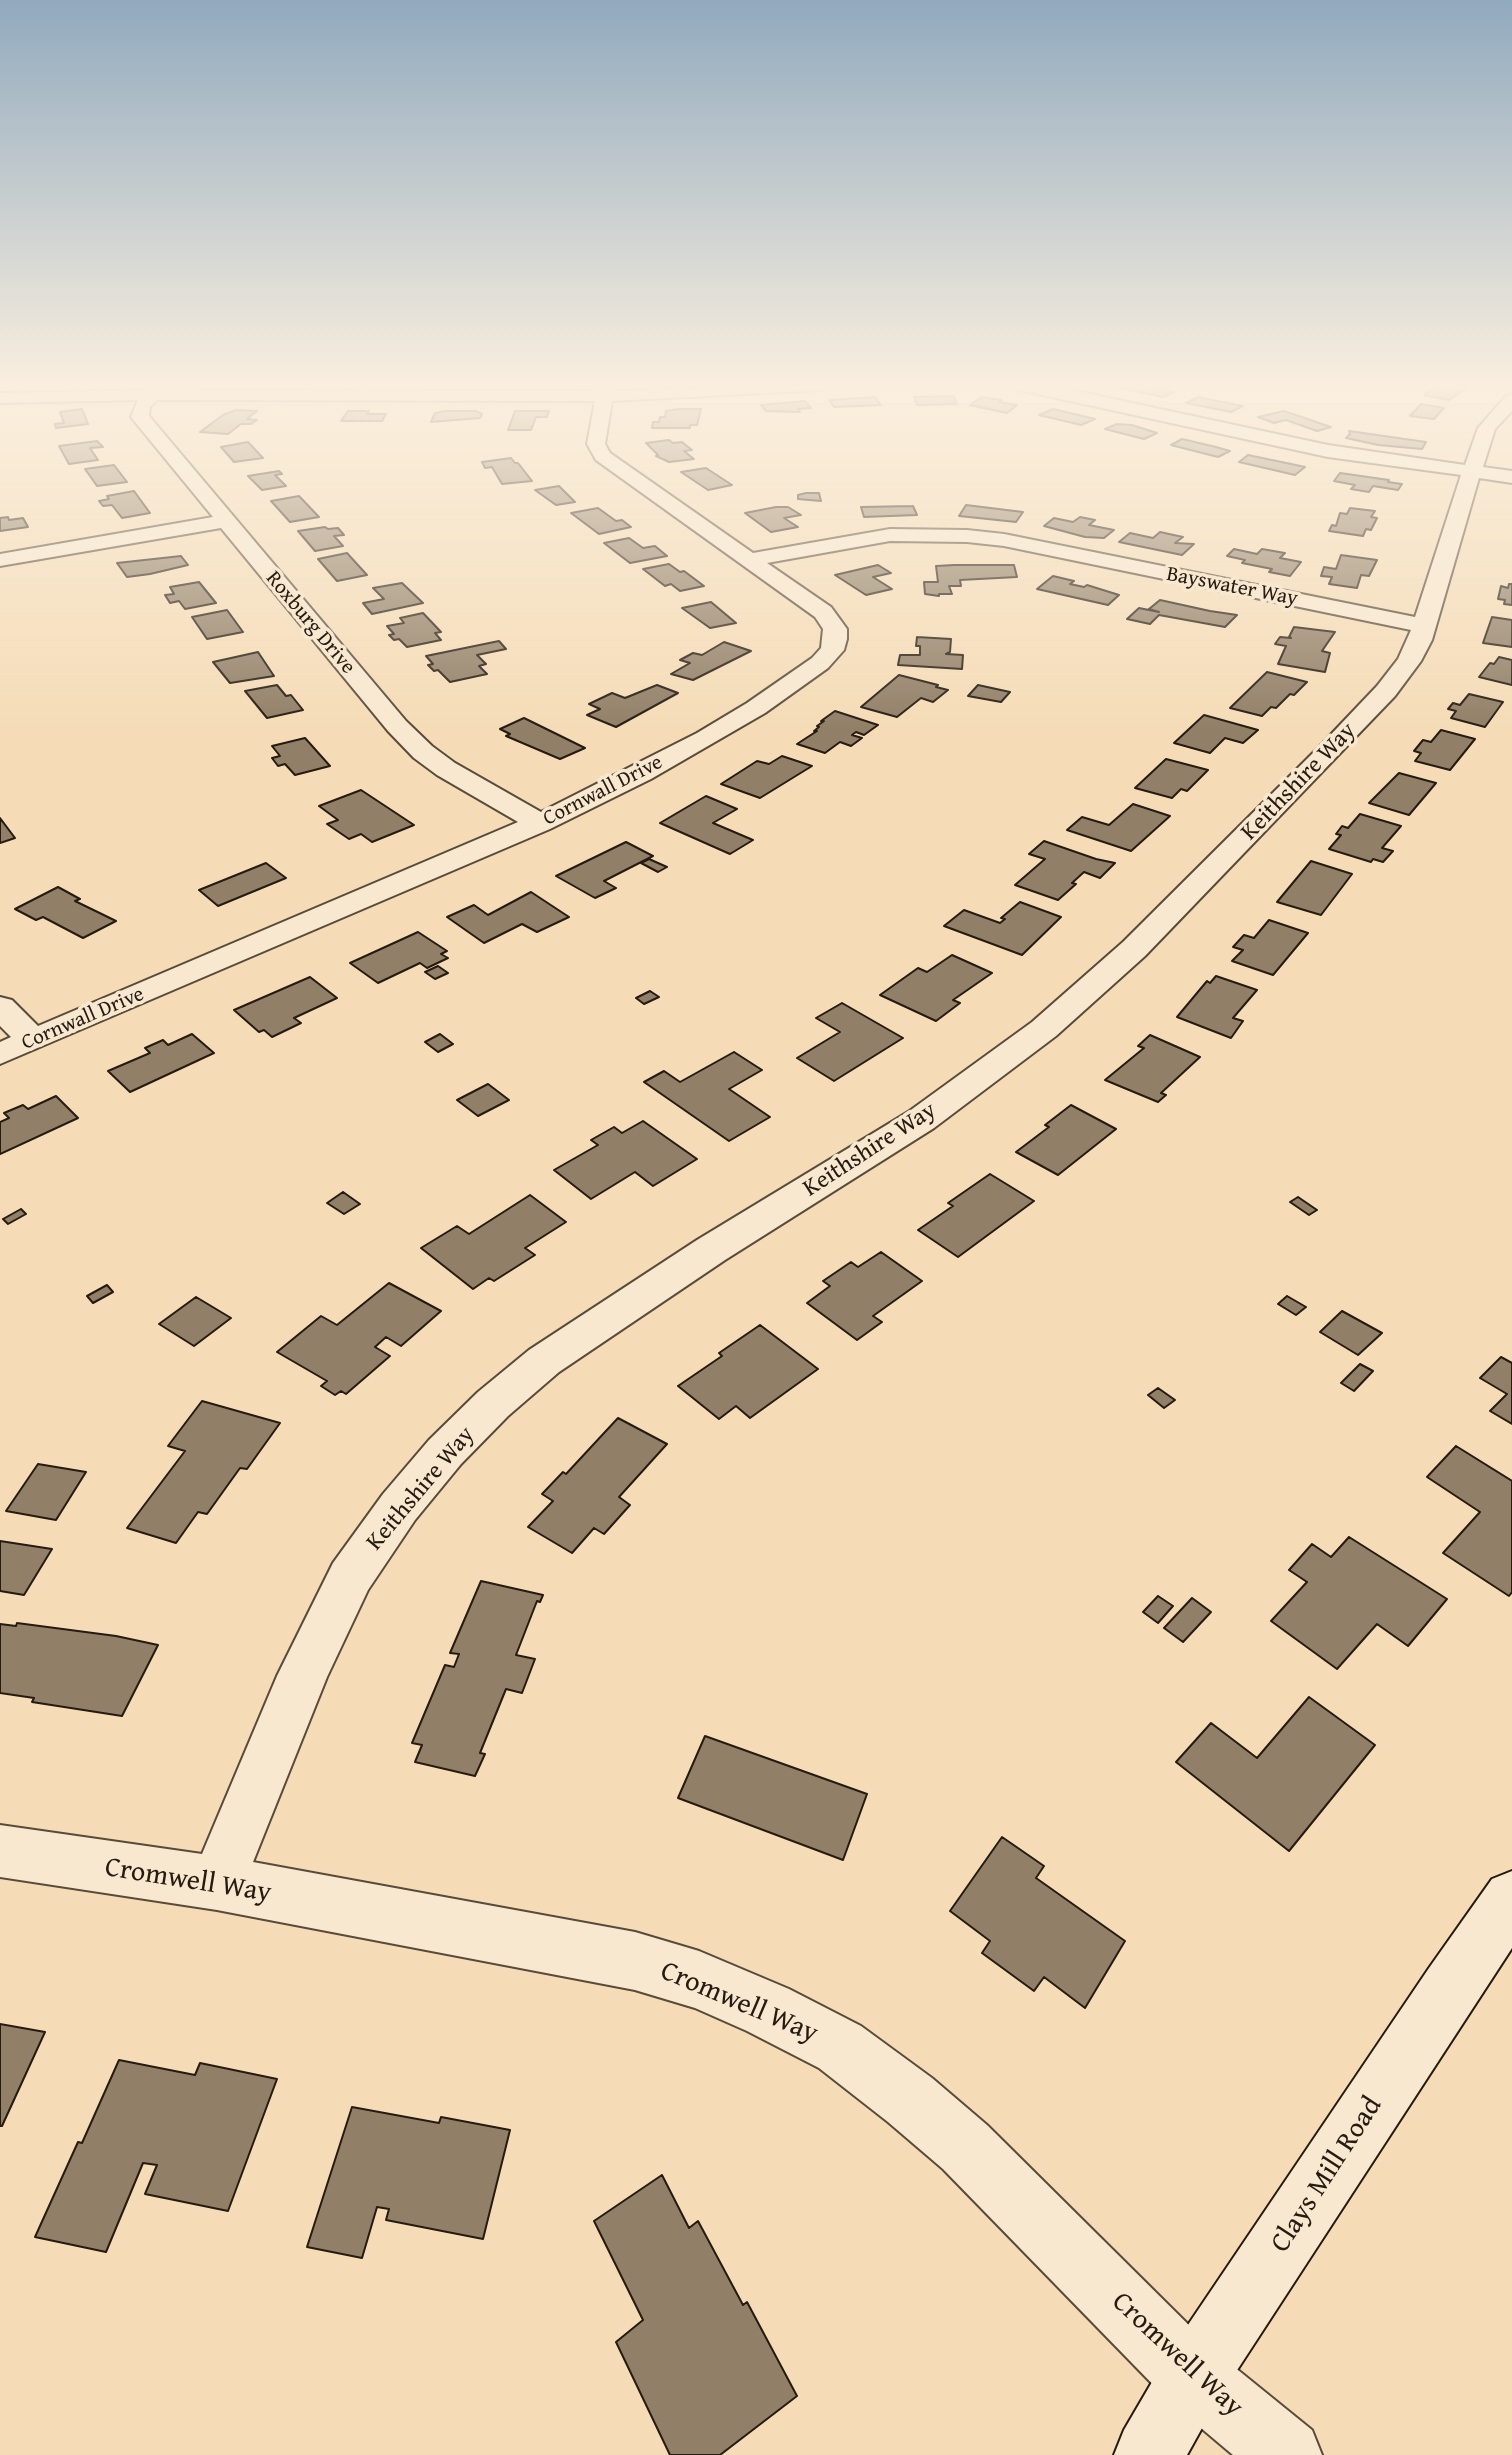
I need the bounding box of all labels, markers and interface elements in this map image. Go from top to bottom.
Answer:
street label: Bayswater Way [1164,562,1300,612]
street label: Roxburg Drive [260,567,360,679]
street label: Keithshire Way [1236,717,1362,847]
street label: Cornwall Drive [539,750,667,832]
street label: Cornwall Drive [18,982,148,1056]
street label: Keithshire Way [798,1096,942,1204]
street label: Keithshire Way [361,1421,481,1557]
street label: Cromwell Way [103,1851,273,1911]
street label: Cromwell Way [655,1955,823,2051]
street label: Clays Mill Road [1264,2091,1390,2259]
street label: Cromwell Way [1104,2286,1250,2424]

